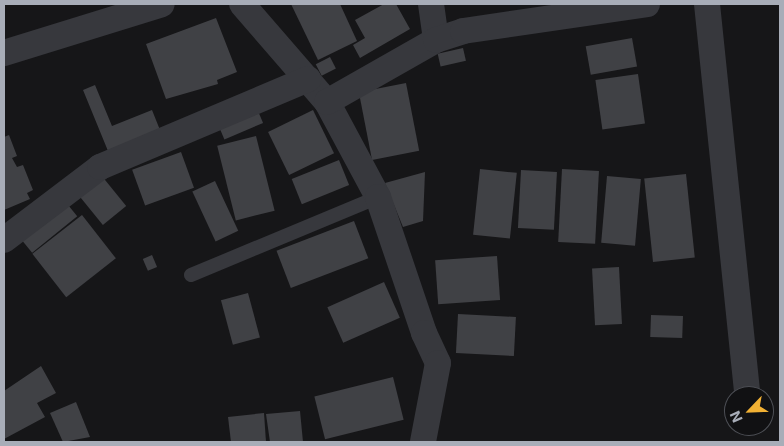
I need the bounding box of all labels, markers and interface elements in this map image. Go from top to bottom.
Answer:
north arrow [724,386,774,436]
text: N [726,409,746,425]

